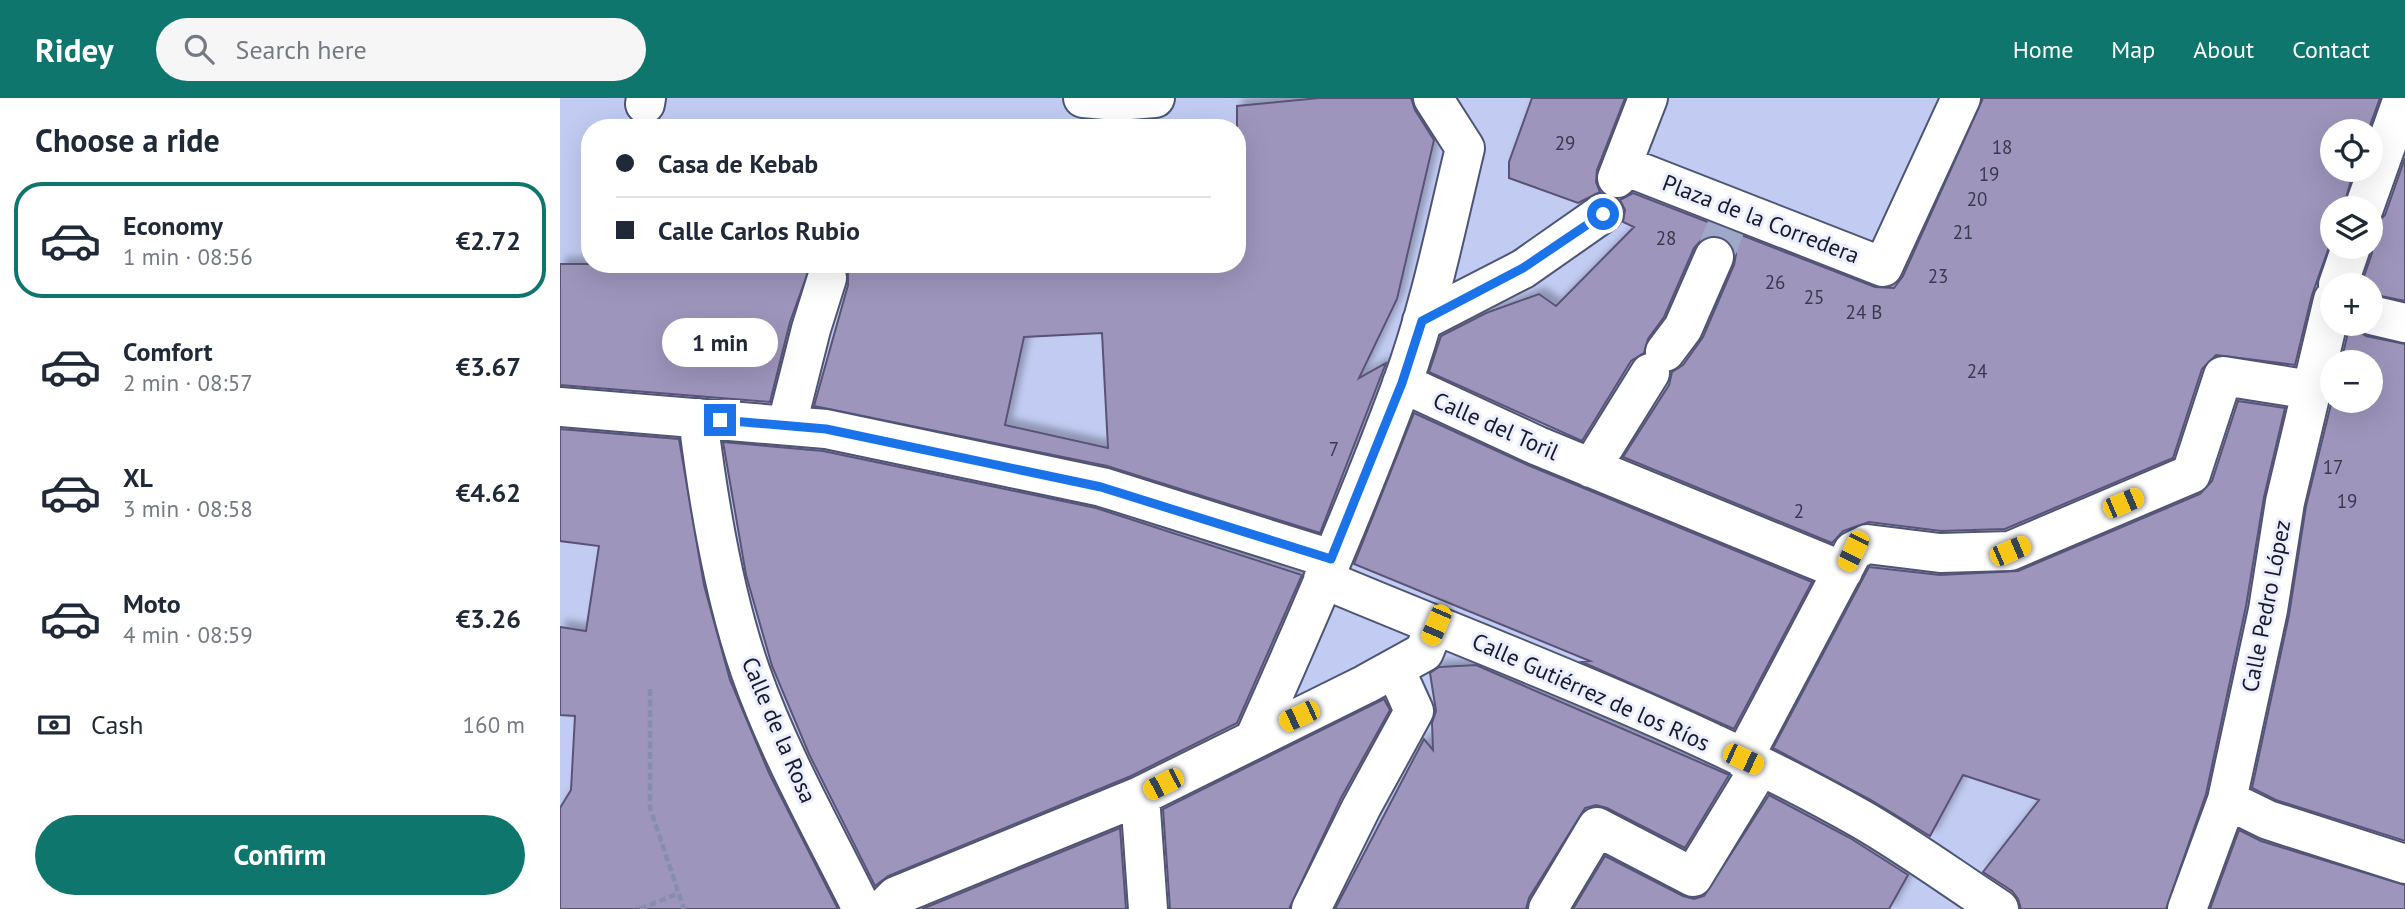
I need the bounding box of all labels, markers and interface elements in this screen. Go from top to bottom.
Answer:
search box [156,18,646,81]
text: Ridey [35,28,114,71]
icon: search [180,30,218,68]
text: Search here [236,33,367,66]
text: Home [2013,34,2073,65]
text: Map [2111,34,2155,65]
text: About [2193,34,2254,65]
text: Contact [2292,34,2370,65]
text: Choose a ride [35,119,220,161]
map controls [2320,119,2383,413]
button: locate [2320,119,2383,182]
house number: 29 [1555,131,1575,155]
house number: 18 [1992,135,2012,159]
text: Casa de Kebab [658,147,818,180]
house number: 19 [1979,162,1999,186]
street label: Plaza de la Corredera [1659,168,1864,269]
house number: 20 [1967,187,1987,211]
button: layers [2320,196,2383,259]
route start [1587,198,1619,230]
icon: car [39,209,102,272]
text: Economy [123,209,223,242]
text: Calle Carlos Rubio [658,214,860,247]
house number: 21 [1953,220,1973,244]
text: €2.72 [456,224,521,257]
house number: 28 [1656,226,1676,250]
text: 1 min · 08:56 [123,242,253,271]
house number: 23 [1928,264,1948,288]
house number: 26 [1765,270,1785,294]
button: + [2320,273,2383,336]
house number: 25 [1804,285,1824,309]
house number: 24 B [1846,300,1882,324]
callout: 1 min [662,318,778,368]
text: 1 min [692,328,748,357]
icon: car [39,335,102,398]
text: Comfort [123,335,213,368]
text: €3.67 [456,350,521,383]
button: − [2320,350,2383,413]
house number: 24 [1967,359,1987,383]
text: 2 min · 08:57 [123,368,253,397]
street label: Calle del Toril [1429,385,1564,466]
route end [704,404,736,436]
house number: 7 [1329,437,1339,461]
house number: 17 [2323,455,2343,479]
icon: car [39,461,102,524]
text: XL [123,461,153,494]
text: €4.62 [456,476,521,509]
car [2100,485,2147,521]
house number: 19 [2337,489,2357,513]
text: 3 min · 08:58 [123,494,253,523]
house number: 2 [1794,499,1804,523]
street label: Calle Pedro López [2235,517,2296,694]
car [1835,528,1872,574]
car [1987,533,2034,569]
icon: car [39,587,102,650]
text: Moto [123,587,181,620]
text: €3.26 [456,602,521,635]
car [1419,602,1454,648]
text: 4 min · 08:59 [123,620,253,649]
street label: Calle Gutiérrez de los Ríos [1468,626,1715,757]
street label: Calle de la Rosa [736,652,823,807]
car [1276,698,1323,734]
icon: cash [35,706,73,744]
text: Cash [91,708,143,741]
text: 160 m [463,710,525,739]
car [1720,741,1767,777]
car [1140,765,1187,803]
button: Confirm [35,815,525,895]

